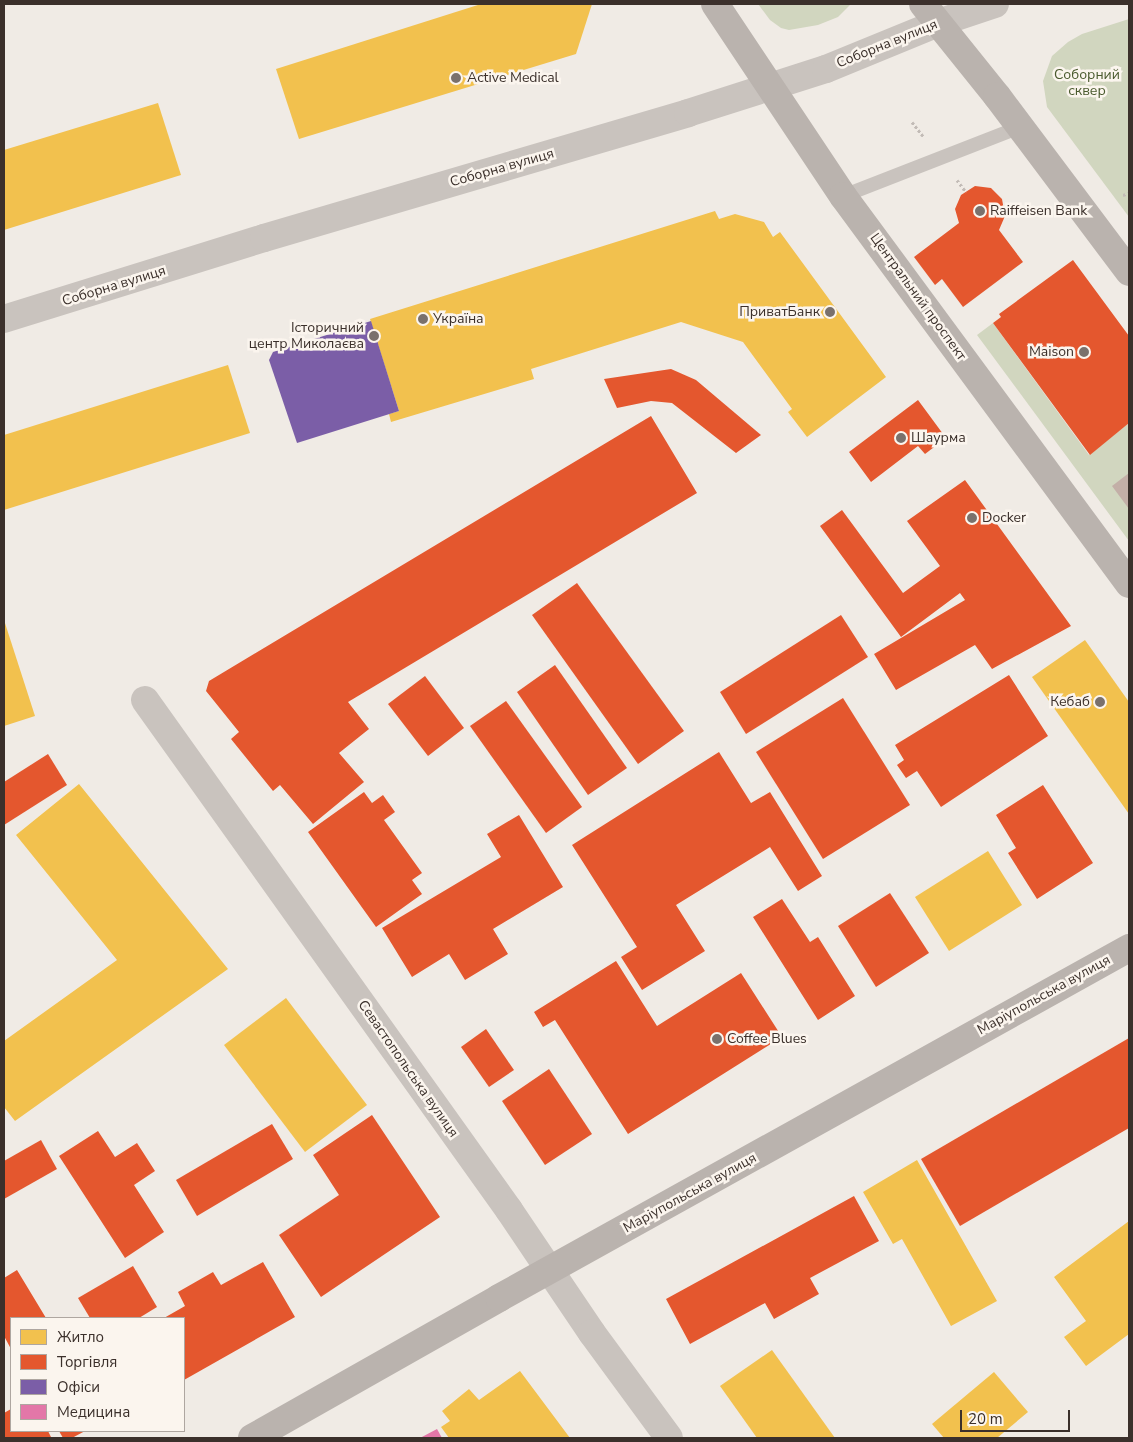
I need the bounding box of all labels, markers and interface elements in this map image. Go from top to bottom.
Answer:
street label: Соборна вулиця [834,16,940,72]
park label: Соборний сквер [1054,67,1120,100]
place label: Active Medical [467,70,559,86]
marker: Active Medical [449,71,463,85]
street label: Соборна вулиця [448,145,556,191]
place label: Raiffeisen Bank [990,203,1087,219]
marker: Raiffeisen Bank [974,205,986,217]
street label: Центральний проспект [866,230,970,364]
street label: Соборна вулиця [60,262,168,310]
place label: ПриватБанк [739,304,820,320]
marker: ПриватБанк [824,306,836,318]
place label: Україна [433,311,484,327]
marker: Україна [417,313,429,325]
place label: Історичний центр Миколаєва [249,320,364,352]
marker: Історичний центр Миколаєва [368,330,380,342]
place label: Maison [1029,344,1074,360]
marker: Maison [1078,346,1090,358]
place label: Шаурма [911,430,966,446]
marker: Шаурма [895,432,907,444]
place label: Docker [982,510,1026,526]
marker: Docker [966,512,978,524]
place label: Кебаб [1050,694,1090,710]
marker: Кебаб [1094,696,1106,708]
street label: Маріупольська вулиця [975,951,1113,1039]
street label: Севастопольська вулиця [354,997,462,1141]
place label: Coffeе Blues [727,1031,807,1047]
marker: Coffeе Blues [711,1033,723,1045]
street label: Маріупольська вулиця [621,1149,759,1237]
legend [10,1317,185,1432]
text: Житло [57,1327,104,1347]
text: Торгівля [57,1352,117,1372]
text: Офіси [57,1377,100,1397]
scale bar [963,1400,1073,1432]
text: Медицина [57,1402,130,1422]
text: 20 m [968,1409,1003,1429]

